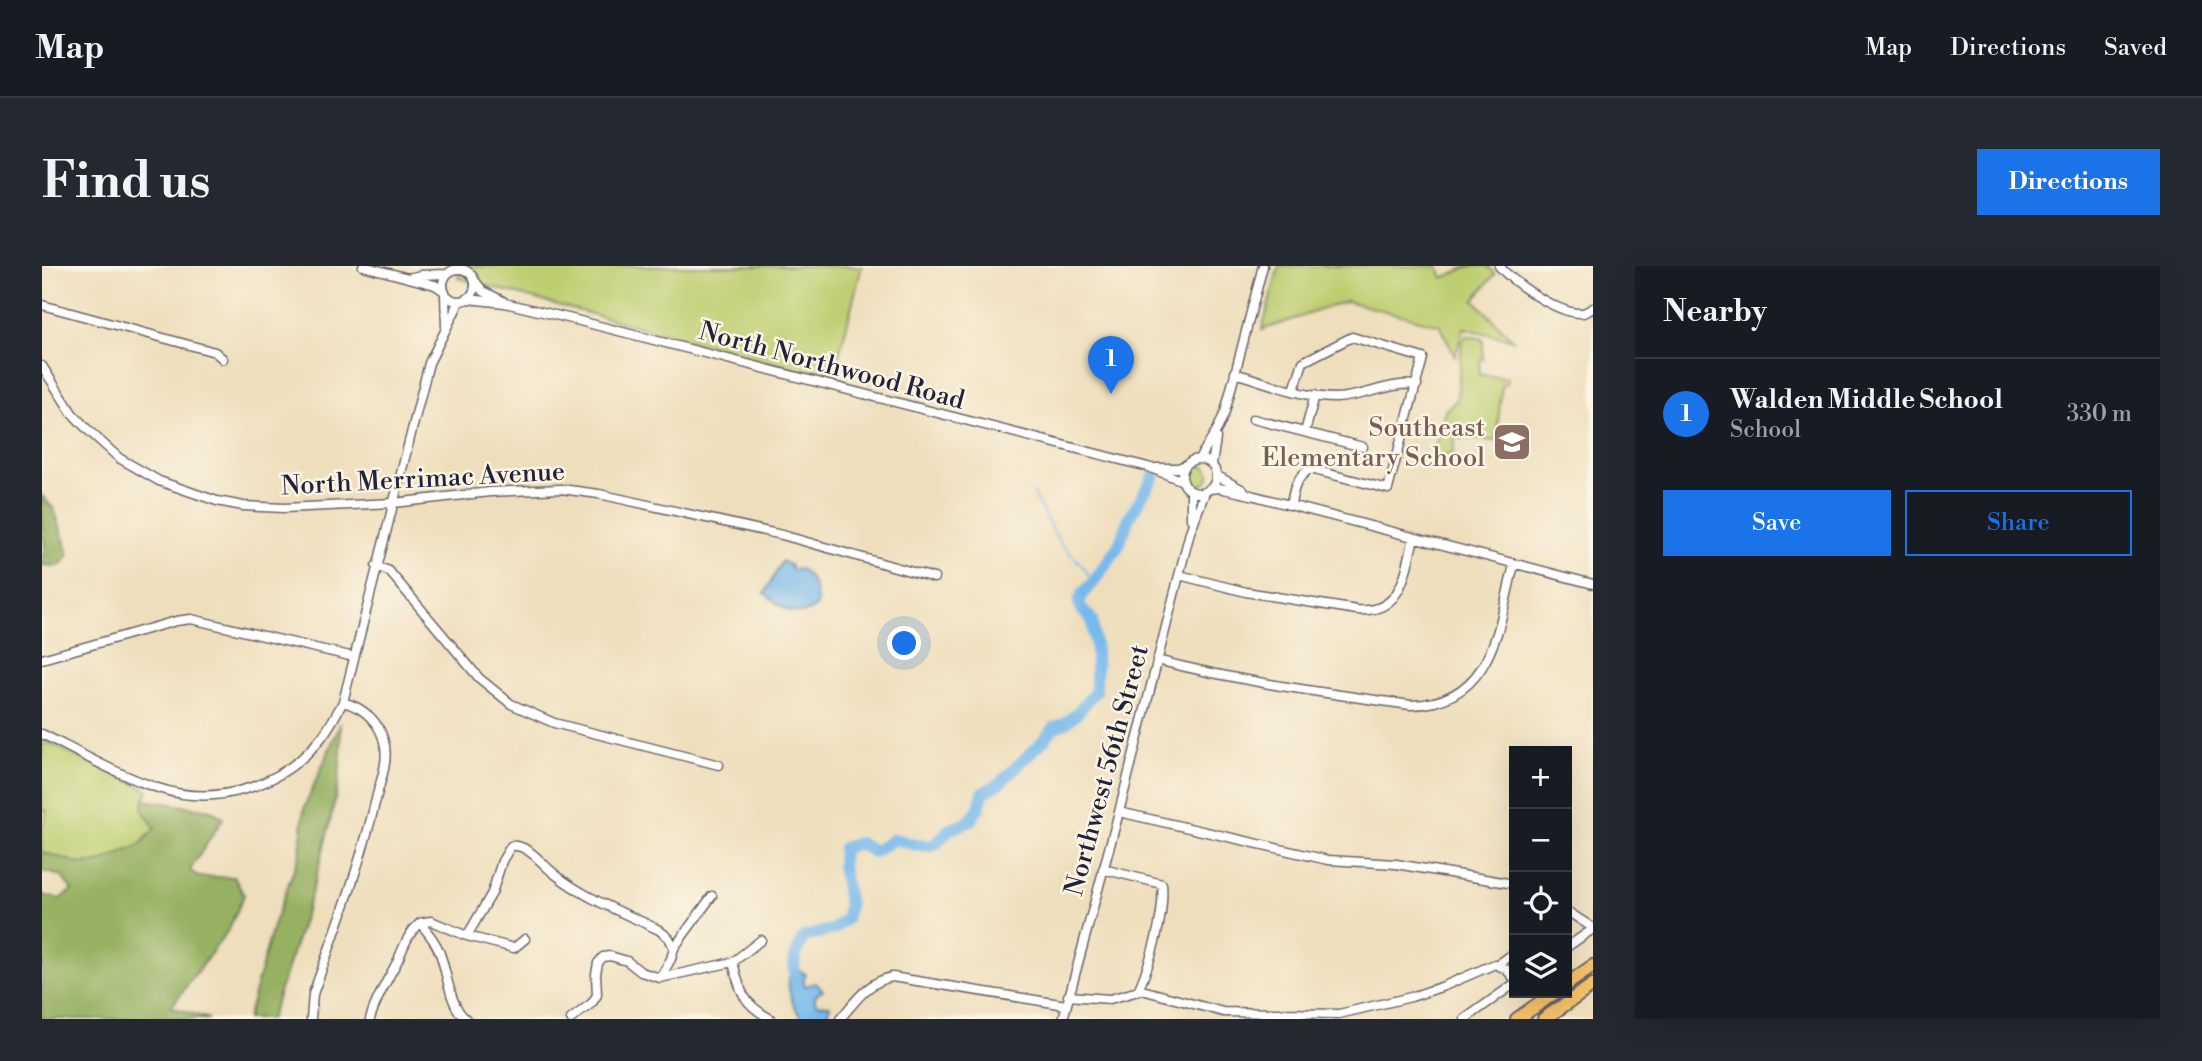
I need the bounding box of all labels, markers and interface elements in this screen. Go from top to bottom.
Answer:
text: Map [35,28,104,69]
text: Map [1865,33,1912,63]
text: Directions [1950,33,2066,63]
text: Saved [2104,33,2167,63]
button: Directions [1977,149,2160,215]
text: Find us [42,152,211,213]
text: Nearby [1663,293,1767,331]
street label: North Northwood Road [695,315,968,417]
pin: 1 [1088,336,1134,394]
text: Walden Middle School [1730,384,2003,416]
text: 1 [1680,400,1692,428]
text: 330 m [2066,400,2132,428]
place label: Southeast Elementary School [1262,412,1485,474]
text: School [1730,416,1801,444]
school or university icon: Southeast Elementary School [1491,421,1533,463]
street label: North Merrimac Avenue [280,456,566,502]
button: Save [1663,490,1891,556]
button: Share [1905,490,2132,556]
your location [887,626,921,660]
street label: Northwest 56th Street [1058,641,1156,899]
map controls [1509,746,1572,998]
button: + [1509,746,1572,809]
button: − [1509,809,1572,872]
button: locate [1509,872,1572,935]
button: layers [1509,935,1572,998]

